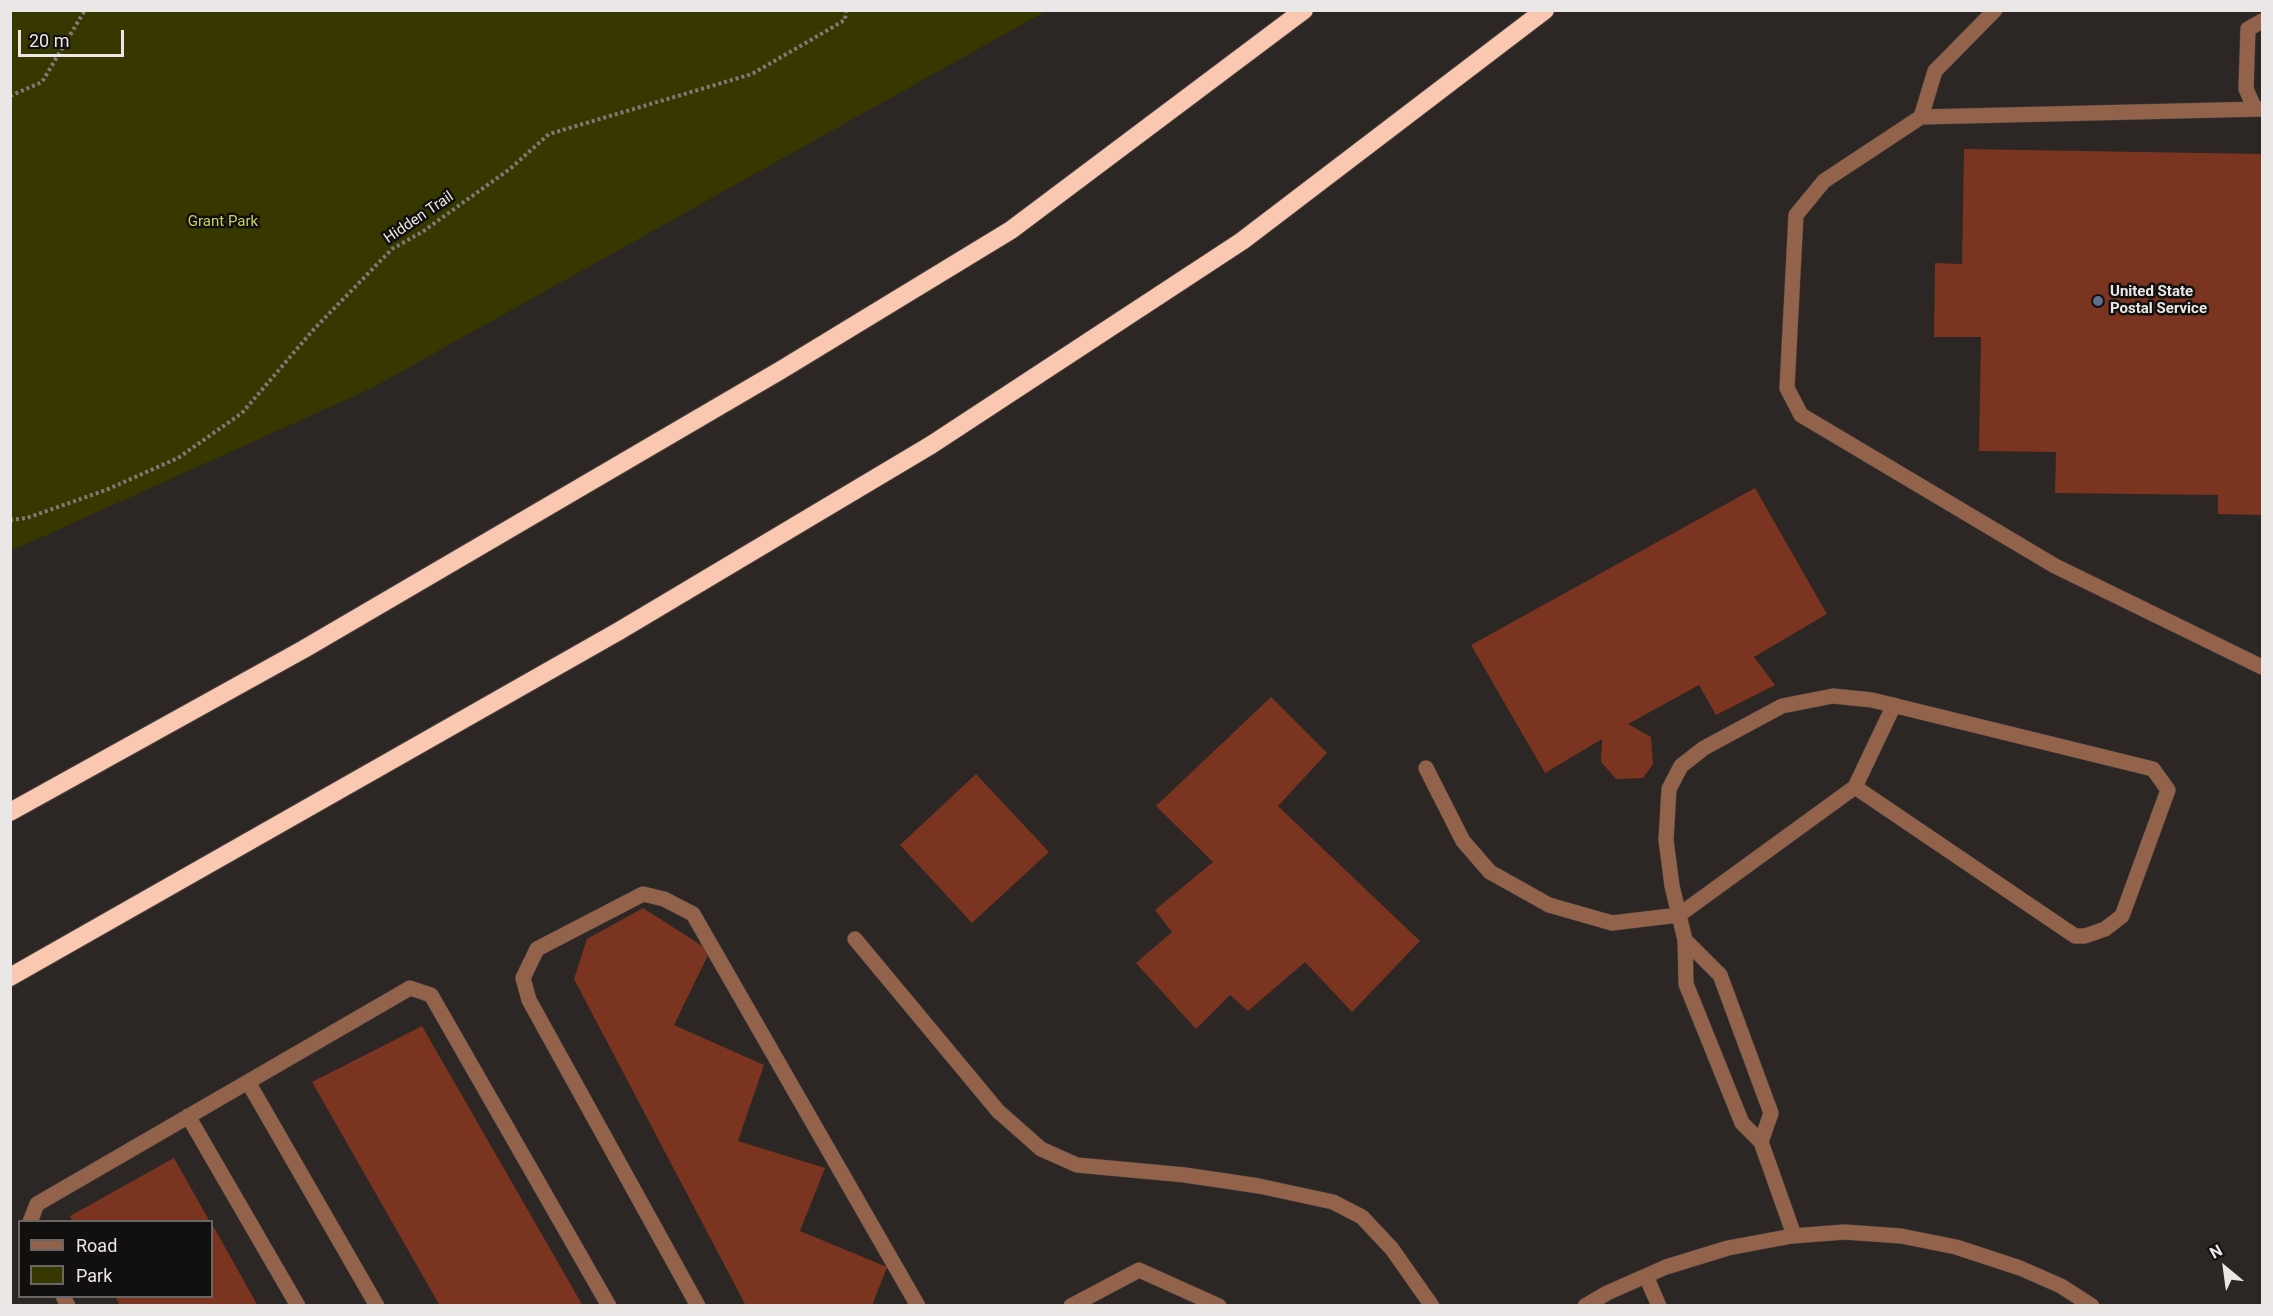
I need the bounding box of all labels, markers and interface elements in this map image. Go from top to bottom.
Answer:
scale bar [21,18,128,56]
text: 20 m [29,30,69,51]
street label: Hidden Trail [381,188,457,248]
park label: Grant Park [188,213,258,231]
place label: United State Postal Service [2110,283,2207,318]
marker: United State Postal Service [2091,294,2105,308]
legend [18,1220,213,1298]
text: Road [76,1235,117,1256]
north arrow [2195,1238,2255,1298]
text: N [2206,1241,2226,1263]
text: Park [76,1265,112,1286]

